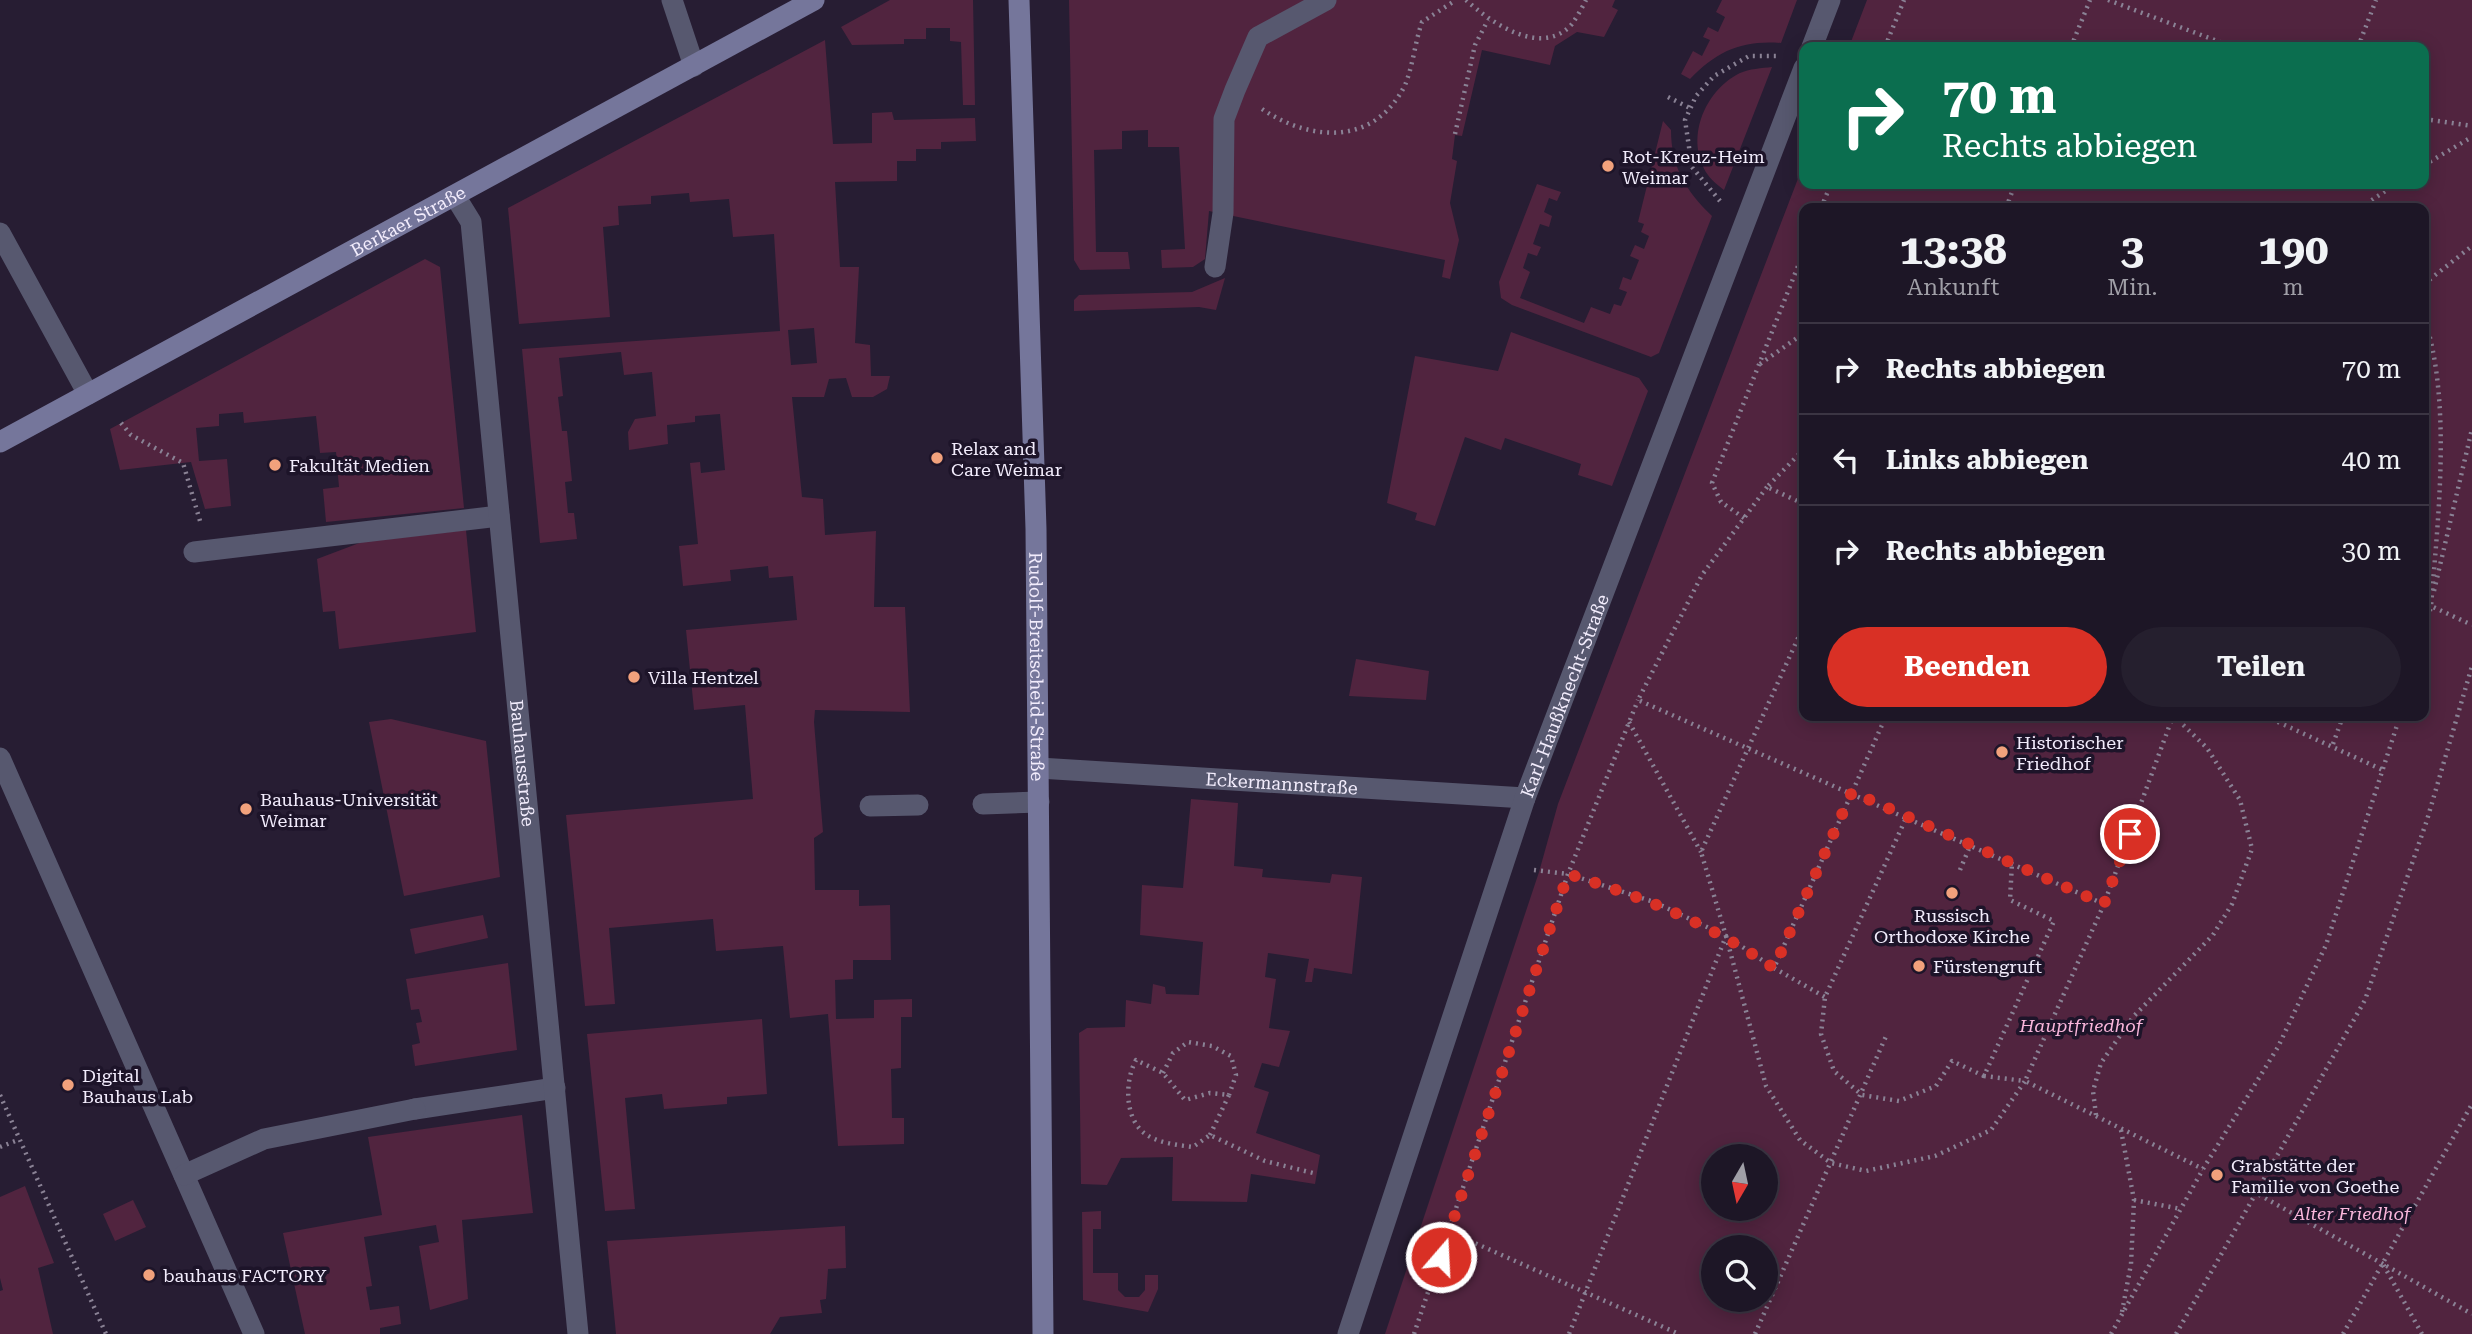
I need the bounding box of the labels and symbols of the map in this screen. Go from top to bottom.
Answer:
place label: Rot-Kreuz-Heim Weimar [1622,146,1765,188]
marker: Rot-Kreuz-Heim Weimar [1600,158,1616,174]
street label: Berkaer Straße [347,181,469,260]
place label: Relax and Care Weimar [951,438,1062,480]
marker: Relax and Care Weimar [929,450,945,466]
place label: Fakultät Medien [289,455,430,476]
marker: Fakultät Medien [267,457,283,473]
street label: Rudolf-Breitscheid-Straße [1026,552,1049,782]
street label: Karl-Haußknecht-Straße [1516,591,1612,800]
place label: Villa Hentzel [648,667,759,688]
marker: Villa Hentzel [626,669,642,685]
street label: Bauhausstraße [507,699,540,827]
place label: Historischer Friedhof [2016,732,2124,774]
marker: Historischer Friedhof [1994,744,2010,760]
street label: Eckermannstraße [1205,768,1359,798]
place label: Bauhaus-Universität Weimar [260,789,438,831]
marker: Bauhaus-Universität Weimar [238,801,254,817]
pin [2100,804,2160,864]
marker: Russisch Orthodoxe Kirche [1944,885,1960,901]
place label: Russisch Orthodoxe Kirche [1874,905,2030,947]
place label: Fürstengruft [1933,956,2042,977]
marker: Fürstengruft [1911,958,1927,974]
park label: Hauptfriedhof [2018,1015,2145,1036]
place label: Digital Bauhaus Lab [82,1065,193,1107]
marker: Digital Bauhaus Lab [60,1077,76,1093]
north arrow [1701,1144,1778,1222]
place label: Grabstätte der Familie von Goethe [2231,1155,2399,1197]
marker: Grabstätte der Familie von Goethe [2209,1167,2225,1183]
park label: Alter Friedhof [2292,1203,2413,1224]
position arrow [1404,1220,1478,1294]
place label: bauhaus FACTORY [163,1265,327,1286]
marker: bauhaus FACTORY [141,1267,157,1283]

